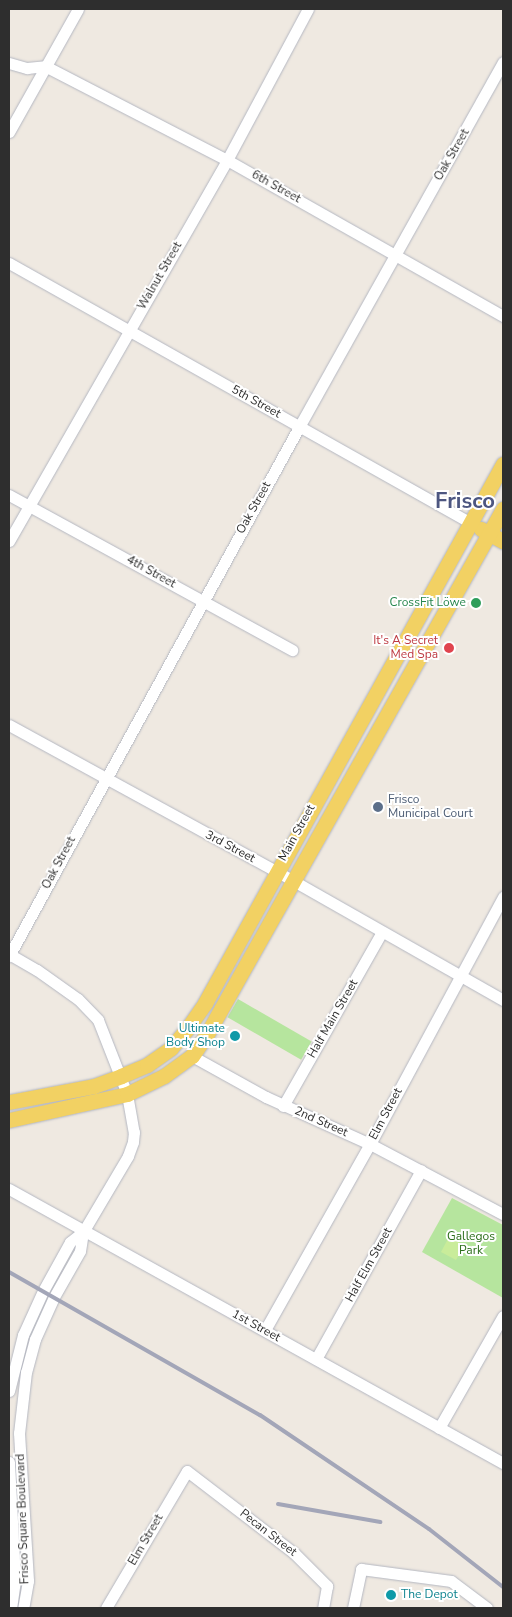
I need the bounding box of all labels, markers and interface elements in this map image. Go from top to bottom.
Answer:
street label: Oak Street [431,127,473,183]
street label: 6th Street [249,168,303,206]
street label: Walnut Street [135,239,185,313]
street label: 5th Street [229,383,283,421]
street label: Oak Street [234,479,274,537]
district label: Frisco [435,489,495,515]
street label: 4th Street [124,553,178,591]
place label: CrossFit Löwe [389,596,466,610]
marker: CrossFit Löwe [470,597,482,609]
place label: It's A Secret Med Spa [373,634,438,662]
marker: It's A Secret Med Spa [442,641,456,655]
place label: Frisco Municipal Court [388,793,473,821]
marker: Frisco Municipal Court [372,801,384,813]
street label: Main Street [276,802,318,864]
street label: 3rd Street [203,828,257,866]
street label: Oak Street [39,834,79,892]
street label: Half Main Street [305,977,361,1061]
place label: Ultimate Body Shop [166,1022,225,1050]
marker: Ultimate Body Shop [229,1030,241,1042]
street label: Elm Street [366,1086,406,1142]
street label: 2nd Street [292,1104,350,1140]
street label: Half Elm Street [343,1225,395,1305]
park label: Gallegos Park [447,1230,495,1258]
street label: 1st Street [229,1307,283,1345]
street label: Frisco Square Boulevard [14,1453,32,1585]
street label: Pecan Street [237,1506,299,1560]
street label: Elm Street [126,1512,166,1568]
place label: The Depot [401,1588,458,1602]
marker: The Depot [385,1589,397,1601]

